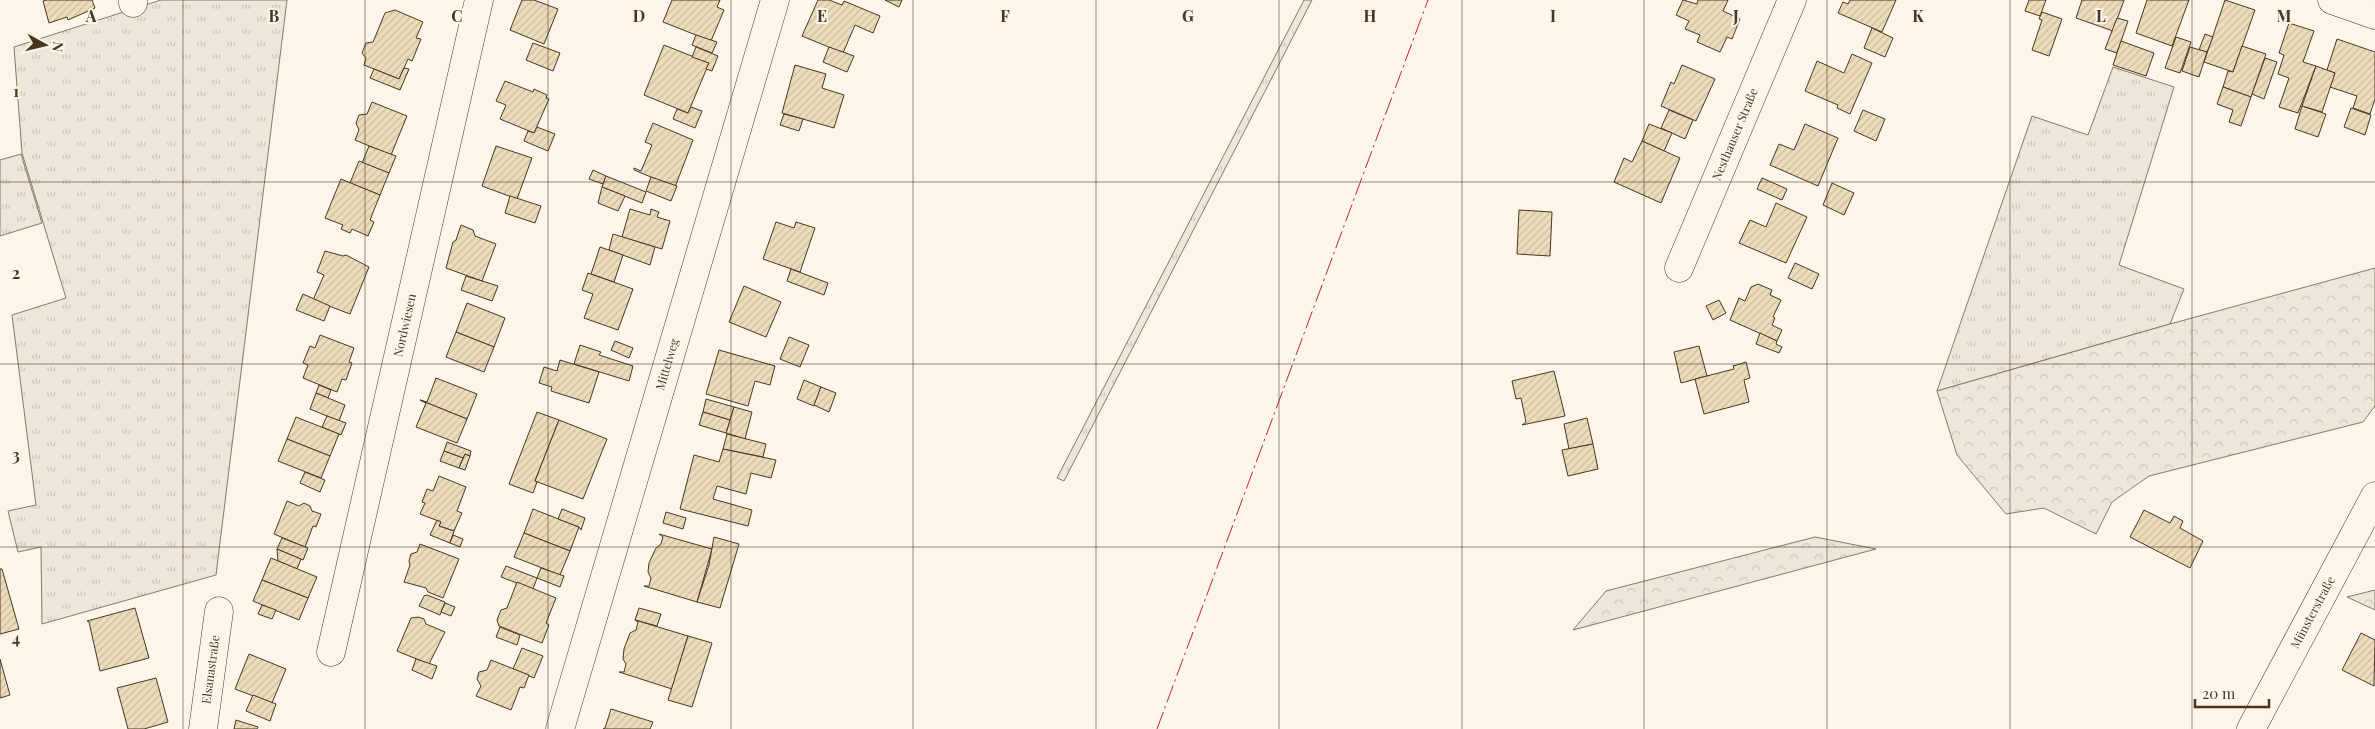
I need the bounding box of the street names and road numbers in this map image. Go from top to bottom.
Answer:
street label: Nesthauser Straße [1708,85,1761,183]
street label: Nordwiesen [389,292,419,358]
street label: Mittelweg [651,336,682,392]
street label: Münsterstraße [2286,573,2338,651]
street label: Elsanastraße [197,634,223,705]

